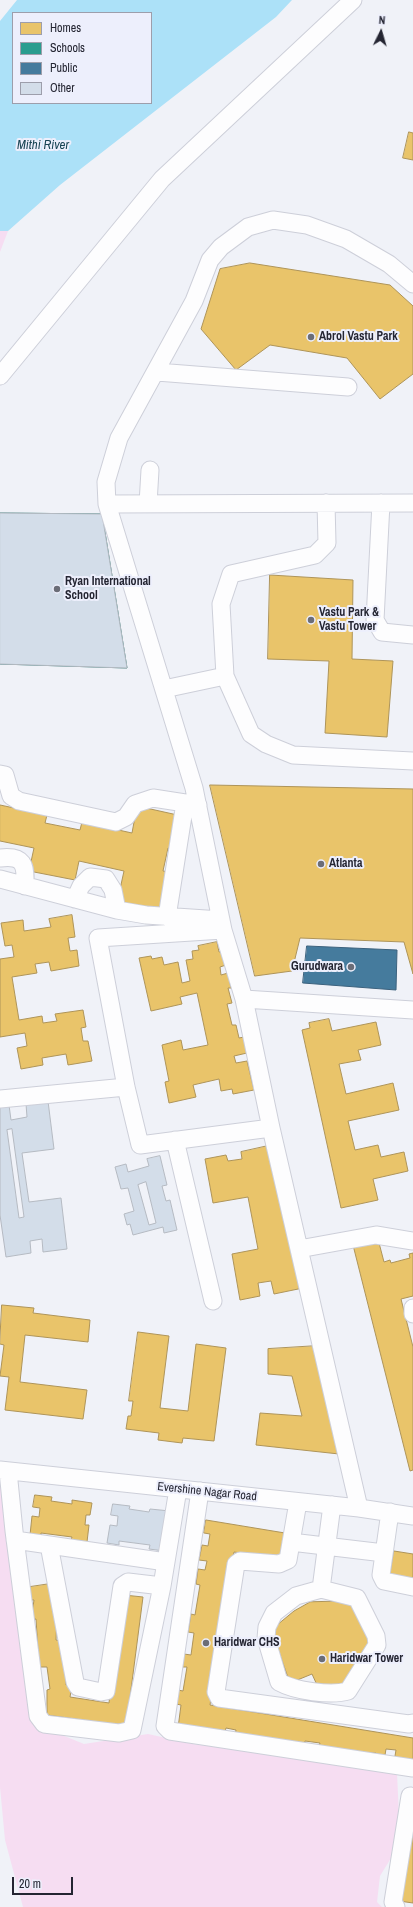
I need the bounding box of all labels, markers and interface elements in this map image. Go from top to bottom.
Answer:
legend [12,12,152,104]
north arrow [361,12,401,52]
text: N [378,13,386,27]
text: Homes [50,20,81,36]
text: Schools [50,40,85,56]
text: Public [50,60,77,76]
text: Other [50,80,75,96]
water label: Mithi River [17,138,69,154]
place label: Abrol Vastu Park [319,330,398,344]
marker: Abrol Vastu Park [306,332,316,342]
place label: Ryan International School [65,575,151,603]
marker: Ryan International School [52,584,62,594]
place label: Vastu Park & Vastu Tower [319,606,379,634]
marker: Vastu Park & Vastu Tower [306,615,316,625]
place label: Atlanta [329,857,362,871]
marker: Atlanta [316,859,326,869]
place label: Gurudwara [291,960,343,974]
marker: Gurudwara [346,962,356,972]
street label: Evershine Nagar Road [156,1480,258,1504]
place label: Haridwar CHS [214,1636,280,1650]
marker: Haridwar CHS [201,1638,211,1648]
place label: Haridwar Tower [330,1652,403,1666]
marker: Haridwar Tower [317,1654,327,1664]
scale bar [14,1869,75,1895]
text: 20 m [19,1876,41,1892]

